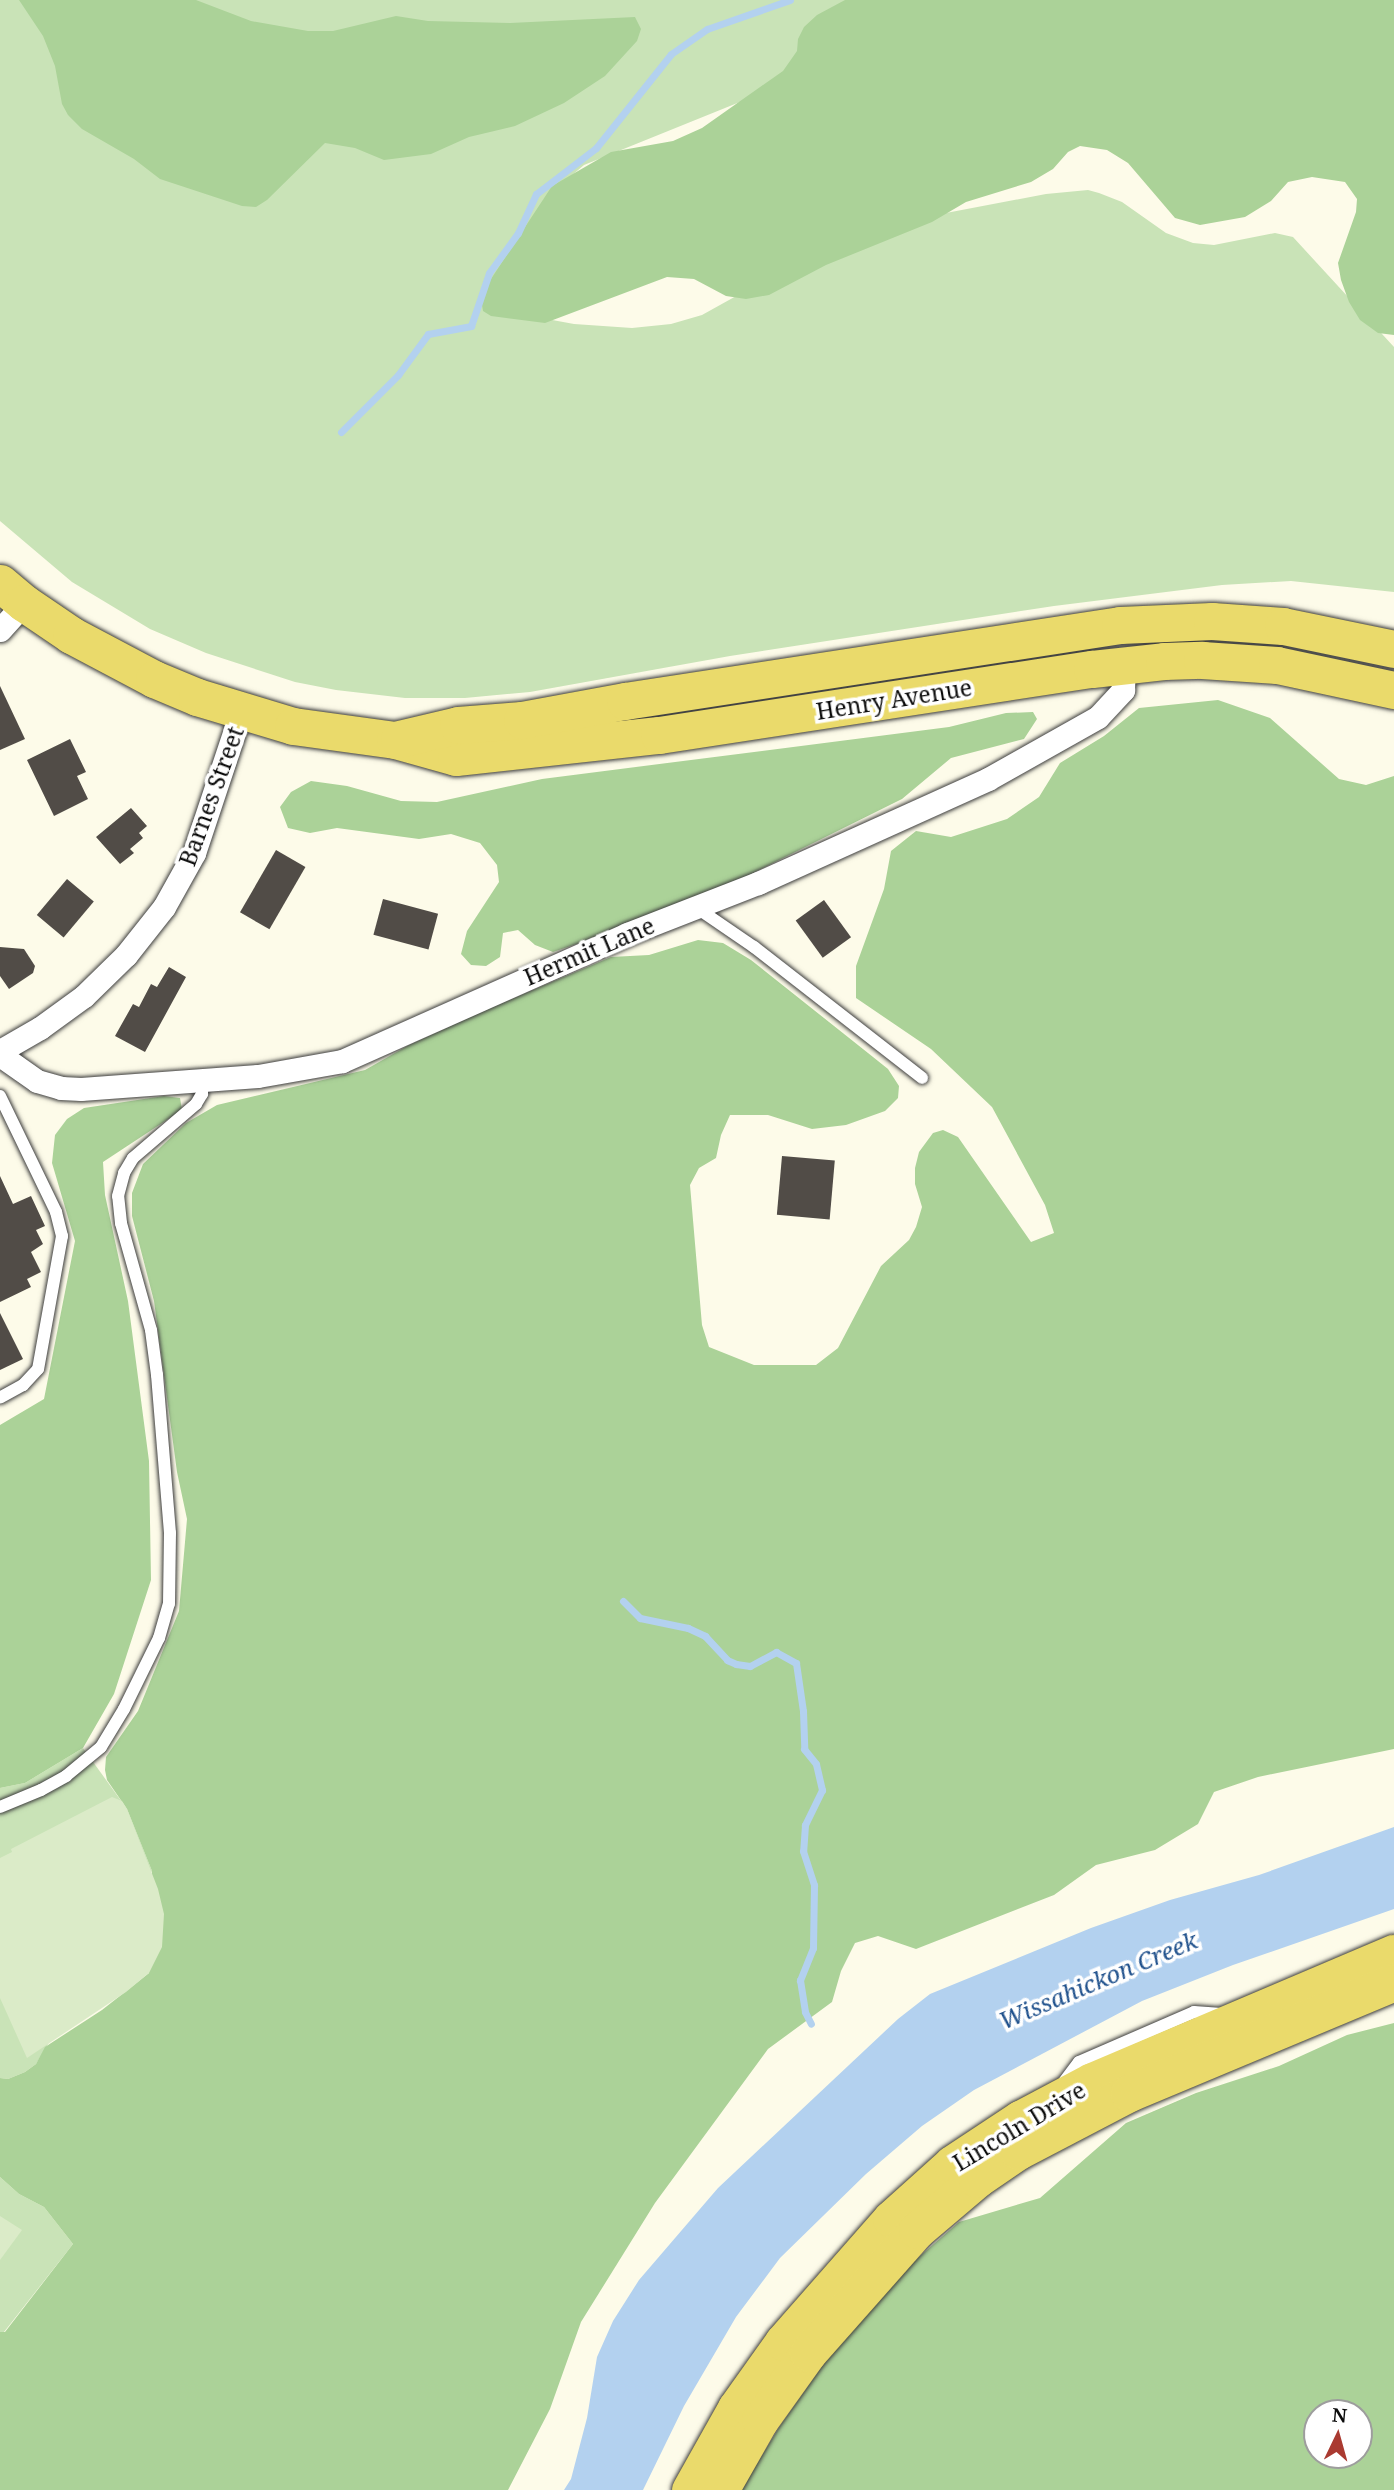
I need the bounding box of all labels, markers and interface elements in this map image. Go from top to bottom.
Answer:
street label: Henry Avenue [814,673,974,725]
street label: Barnes Street [173,722,249,870]
street label: Hermit Lane [520,911,658,991]
water label: Wissahickon Creek [995,1925,1201,2035]
street label: Lincoln Drive [948,2076,1090,2176]
north arrow [1303,2399,1373,2469]
text: N [1331,2401,1348,2429]

